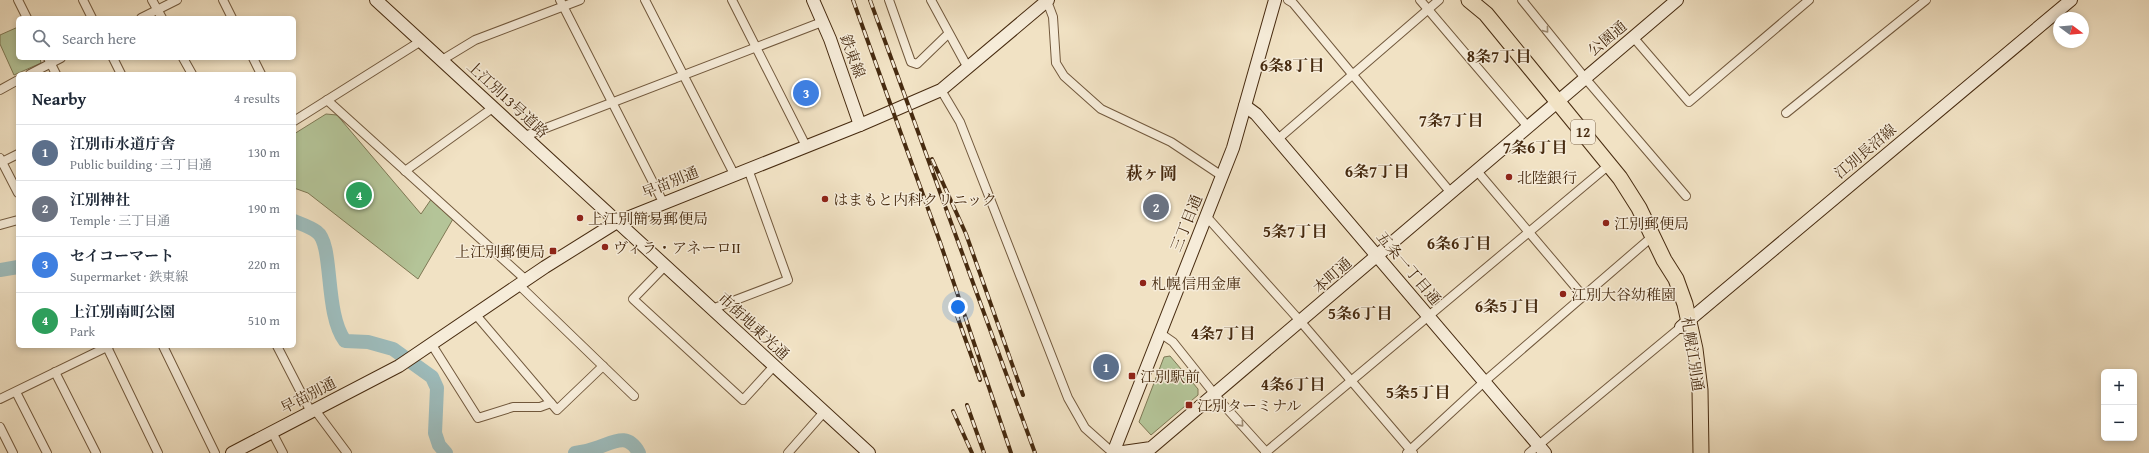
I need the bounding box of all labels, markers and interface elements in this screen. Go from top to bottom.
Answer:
north arrow [2053,12,2089,48]
street label: 公園通 [1583,15,1631,61]
search box [16,16,296,60]
one-way arrow [1542,26,1549,33]
icon: search [30,27,52,49]
text: Search here [62,28,136,49]
street label: 鉄東線 [835,31,871,81]
district label: 8条7丁目 [1467,44,1531,68]
district label: 6条8丁目 [1260,53,1324,77]
street label: 上江別13号道路 [463,56,553,142]
pin: 3 [793,78,819,108]
text: Nearby [32,86,86,111]
text: 4 results [234,89,280,108]
district label: 7条7丁目 [1419,108,1483,132]
street label: 江別長沼線 [1830,119,1900,183]
road number: 12 [1571,120,1595,144]
text: 江別市水道庁舎 [70,133,175,154]
district label: 7条6丁目 [1503,135,1567,159]
text: 1 [42,143,48,162]
text: 130 m [248,143,280,162]
text: Public building · 三丁目通 [70,155,212,174]
district label: 6条7丁目 [1345,159,1409,183]
district label: 萩ヶ岡 [1126,160,1177,185]
street label: 早苗別通 [638,161,702,203]
place label: 北陸銀行 [1517,167,1577,188]
marker: 北陸銀行 [1504,172,1514,182]
pin: 4 [346,180,372,210]
text: 江別神社 [70,189,130,210]
place label: はまもと内科クリニック [833,189,997,210]
street label: 三丁目通 [1165,191,1207,255]
pin: 2 [1143,192,1169,222]
marker: はまもと内科クリニック [820,194,830,204]
text: 2 [42,199,48,218]
text: 190 m [248,199,280,218]
place label: 上江別簡易郵便局 [588,208,708,229]
text: Temple · 三丁目通 [70,211,170,230]
marker: 上江別簡易郵便局 [575,213,585,223]
place label: 江別郵便局 [1614,213,1689,234]
marker: 江別郵便局 [1601,218,1611,228]
district label: 5条7丁目 [1263,219,1327,243]
street label: 五条一丁目通 [1372,227,1446,309]
district label: 6条6丁目 [1427,231,1491,255]
place label: ヴィラ・アネーロⅡ [613,237,741,258]
place label: 上江別郵便局 [455,241,545,262]
marker: ヴィラ・アネーロⅡ [600,242,610,252]
text: セイコーマート [70,245,174,266]
marker: 上江別郵便局 [548,246,558,256]
street label: 本町通 [1308,252,1356,298]
text: 3 [42,255,48,274]
text: 220 m [248,255,280,274]
text: Supermarket · 鉄東線 [70,267,188,286]
place label: 札幌信用金庫 [1151,273,1241,294]
marker: 札幌信用金庫 [1138,278,1148,288]
place label: 江別大谷幼稚園 [1571,284,1676,305]
street label: 市街地東光通 [714,288,794,364]
marker: 江別大谷幼稚園 [1558,289,1568,299]
district label: 6条5丁目 [1475,294,1539,318]
your location [948,297,968,317]
text: 上江別南町公園 [70,301,175,322]
district label: 5条6丁目 [1328,301,1392,325]
text: 4 [42,311,48,330]
text: 510 m [248,311,280,330]
street label: 札幌江別通 [1677,315,1709,393]
district label: 4条7丁目 [1191,321,1255,345]
text: Park [70,322,95,341]
pin: 1 [1093,352,1119,382]
place label: 江別駅前 [1140,366,1200,387]
map controls [2101,369,2137,441]
button: + [2101,369,2137,405]
marker: 江別駅前 [1127,371,1137,381]
street label: 早苗別通 [276,372,340,418]
district label: 4条6丁目 [1261,372,1325,396]
district label: 5条5丁目 [1386,380,1450,404]
place label: 江別ターミナル [1197,395,1301,416]
marker: 江別ターミナル [1184,400,1194,410]
button: − [2101,405,2137,441]
one-way arrow [1236,420,1243,427]

